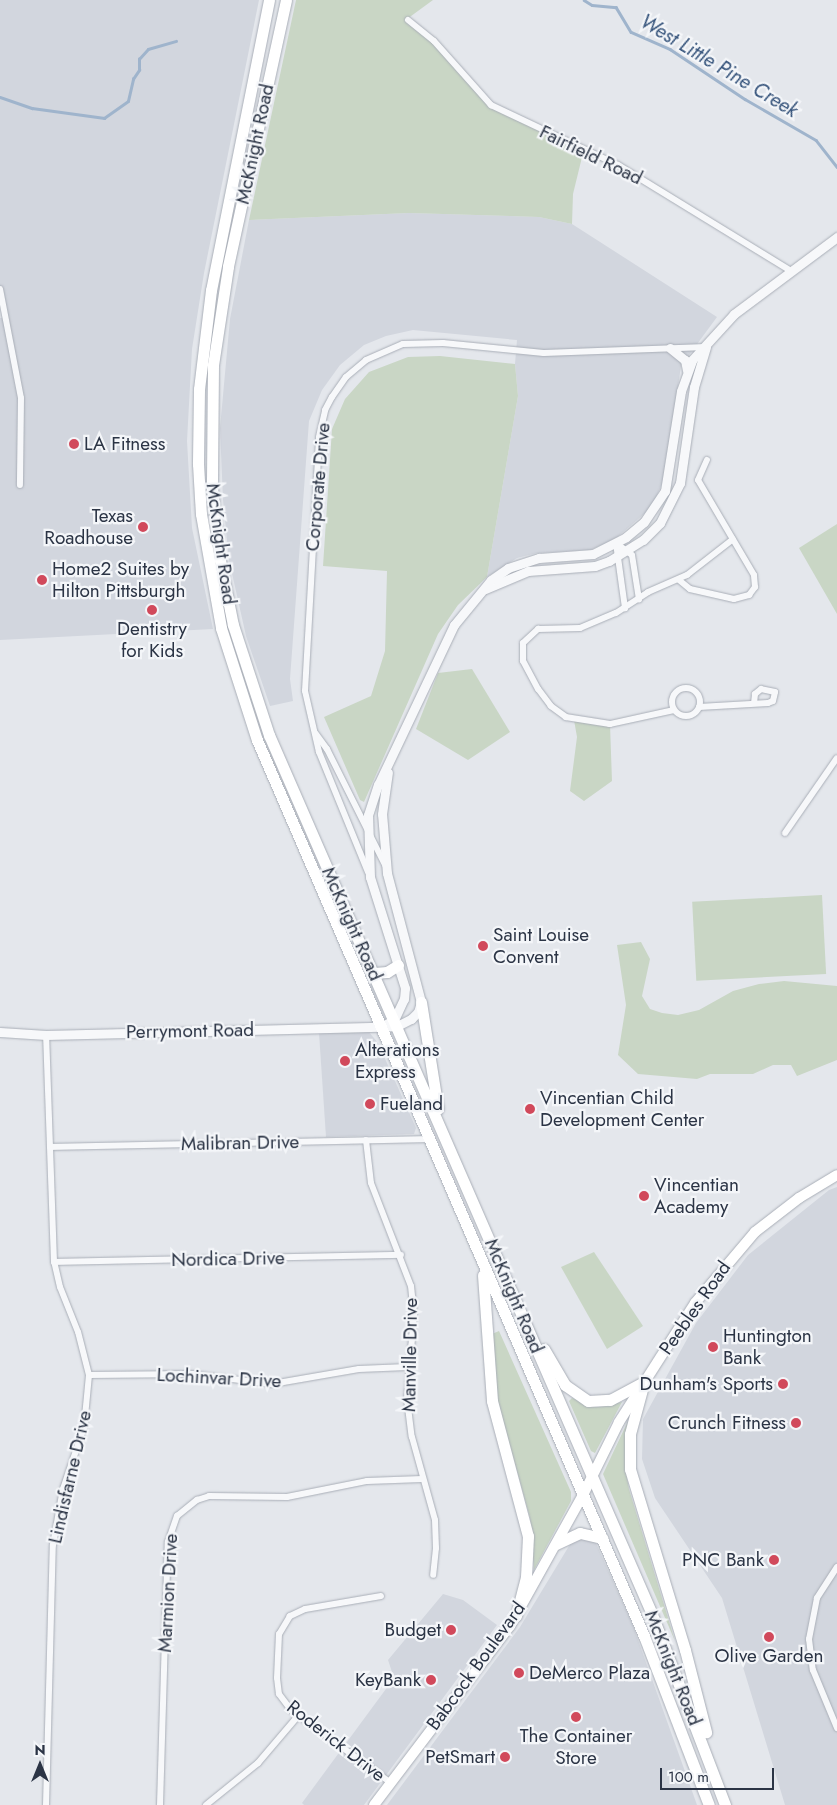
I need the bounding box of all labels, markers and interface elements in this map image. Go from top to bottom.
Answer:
water label: West Little Pine Creek [636,9,802,123]
street label: McKnight Road [231,82,279,206]
street label: Fairfield Road [536,120,646,190]
street label: Corporate Drive [301,422,335,552]
place label: LA Fitness [84,433,165,455]
marker: LA Fitness [68,438,80,450]
street label: McKnight Road [201,482,241,606]
place label: Texas Roadhouse [44,505,133,549]
marker: Texas Roadhouse [137,521,149,533]
place label: Home2 Suites by Hilton Pittsburgh [52,558,189,602]
marker: Home2 Suites by Hilton Pittsburgh [36,574,48,586]
marker: Dentistry for Kids [146,604,158,616]
place label: Dentistry for Kids [117,618,187,662]
street label: McKnight Road [317,864,387,984]
place label: Saint Louise Convent [493,924,589,968]
marker: Saint Louise Convent [477,940,489,952]
street label: Perrymont Road [126,1018,254,1044]
place label: Alterations Express [355,1039,439,1083]
marker: Alterations Express [339,1055,351,1067]
place label: Vincentian Child Development Center [540,1087,704,1131]
place label: Fueland [380,1093,443,1115]
marker: Fueland [364,1098,376,1110]
marker: Vincentian Child Development Center [524,1103,536,1115]
street label: Malibran Drive [181,1131,299,1155]
place label: Vincentian Academy [654,1174,739,1218]
marker: Vincentian Academy [638,1190,650,1202]
street label: McKnight Road [480,1235,548,1357]
street label: Nordica Drive [171,1247,285,1271]
street label: Peebles Road [654,1257,736,1359]
street label: Manville Drive [398,1298,422,1412]
place label: Huntington Bank [723,1325,812,1369]
marker: Huntington Bank [707,1341,719,1353]
street label: Lochinvar Drive [156,1363,282,1393]
place label: Dunham's Sports [640,1373,773,1395]
marker: Dunham's Sports [777,1378,789,1390]
street label: Lindisfarne Drive [44,1408,96,1546]
place label: Crunch Fitness [668,1412,786,1434]
marker: Crunch Fitness [790,1417,802,1429]
street label: Marmion Drive [153,1533,183,1653]
place label: PNC Bank [682,1549,764,1571]
marker: PNC Bank [768,1554,780,1566]
street label: Babcock Boulevard [422,1597,530,1735]
street label: McKnight Road [640,1607,706,1729]
place label: Budget [384,1619,441,1641]
marker: Budget [445,1624,457,1636]
marker: Olive Garden [763,1631,775,1643]
place label: Olive Garden [715,1645,823,1667]
place label: DeMerco Plaza [529,1662,650,1684]
marker: DeMerco Plaza [513,1667,525,1679]
place label: KeyBank [355,1669,421,1691]
marker: KeyBank [425,1674,437,1686]
street label: Roderick Drive [282,1696,390,1786]
marker: The Container Store [570,1711,582,1723]
place label: The Container Store [520,1725,632,1769]
north arrow [15,1740,65,1790]
text: N [34,1740,46,1760]
place label: PetSmart [425,1746,495,1768]
marker: PetSmart [499,1751,511,1763]
scale bar [662,1758,776,1790]
text: 100 m [668,1766,709,1788]

